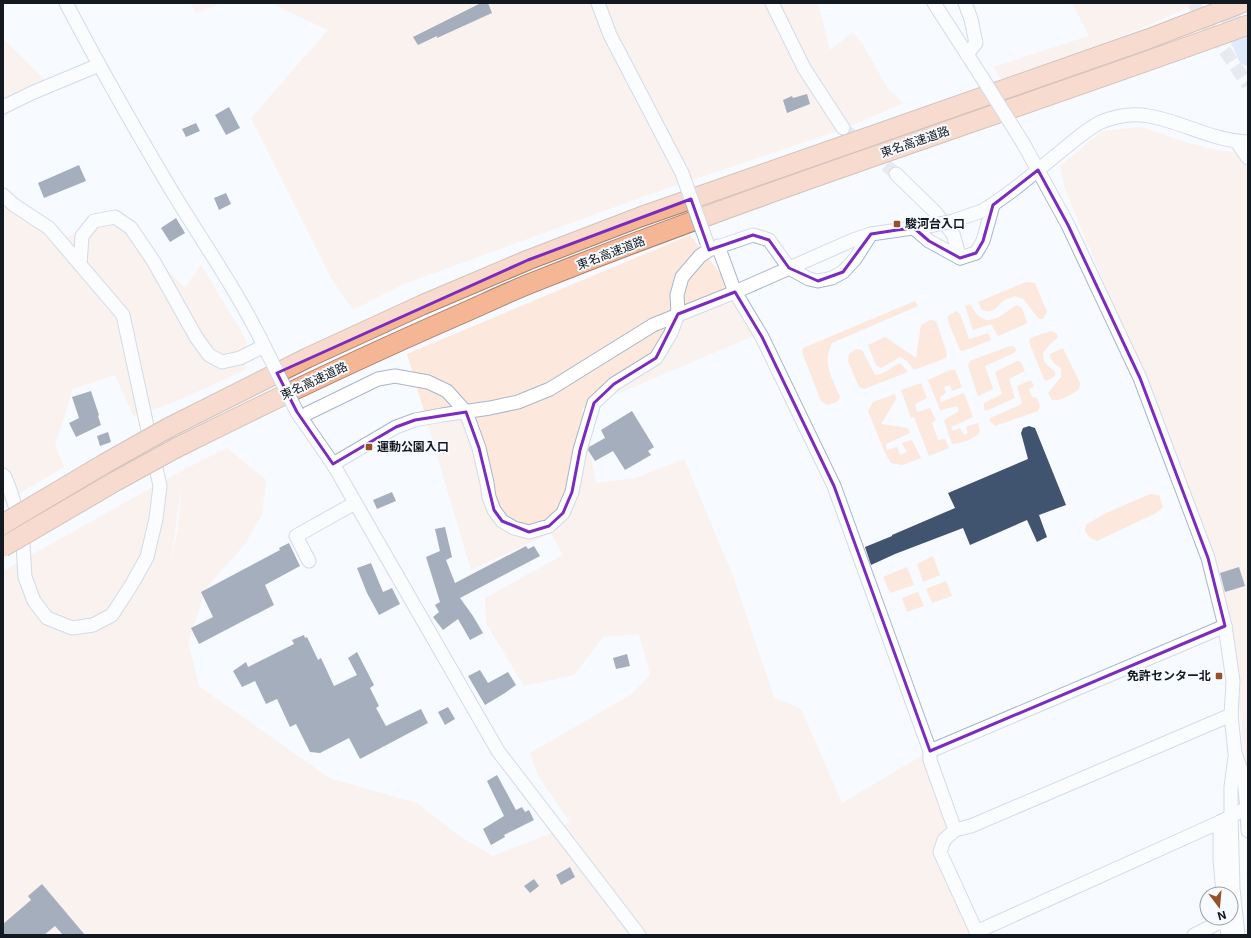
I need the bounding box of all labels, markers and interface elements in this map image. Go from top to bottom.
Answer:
street label: 東名高速道路 [878,123,951,160]
place label: 駿河台入口 [905,216,965,231]
marker: 駿河台入口 [892,219,902,229]
street label: 東名高速道路 [575,233,647,272]
street label: 東名高速道路 [278,359,350,403]
place label: 運動公園入口 [377,439,449,454]
marker: 運動公園入口 [364,442,374,452]
place label: 免許センター北 [1127,668,1211,683]
marker: 免許センター北 [1214,671,1224,681]
north arrow [1199,886,1239,926]
text: N [1216,908,1228,923]

